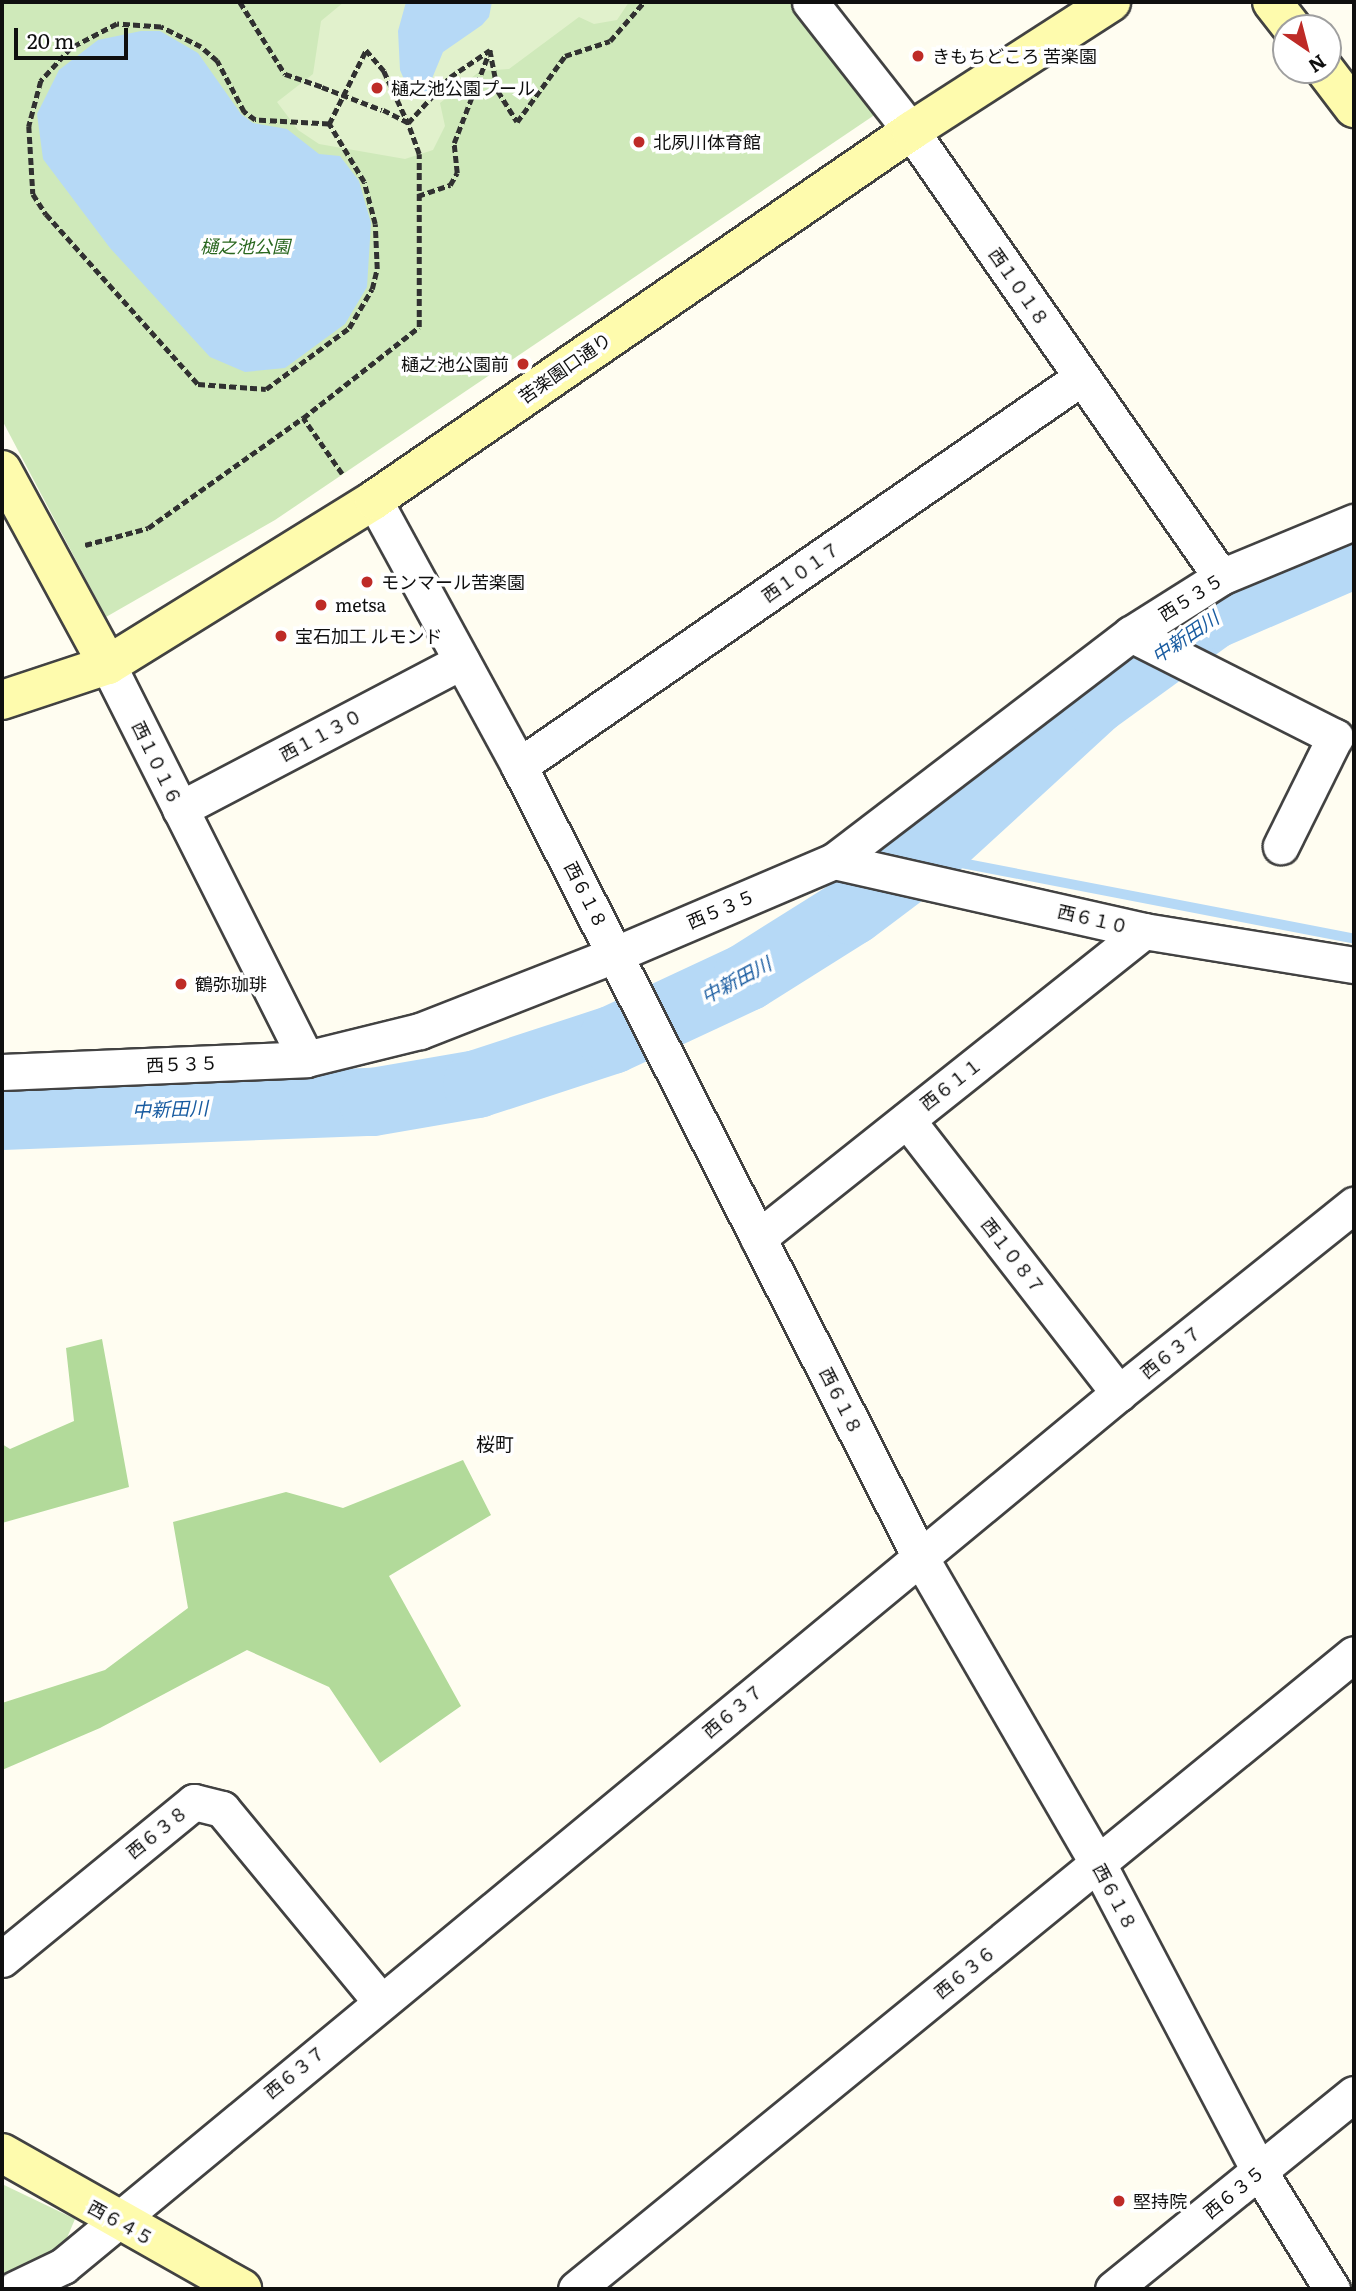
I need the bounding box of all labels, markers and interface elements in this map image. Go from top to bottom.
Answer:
scale bar [18,14,131,58]
north arrow [1272,14,1342,84]
text: 20 m [27,24,74,55]
place label: きもちどころ 苦楽園 [932,45,1098,67]
marker: きもちどころ 苦楽園 [910,48,926,64]
text: N [1303,49,1332,81]
place label: 樋之池公園プール [391,77,535,99]
marker: 樋之池公園プール [369,80,385,96]
place label: 北夙川体育館 [653,131,761,153]
marker: 北夙川体育館 [631,134,647,150]
park label: 樋之池公園 [200,235,290,257]
street label: 西１０１８ [984,244,1054,330]
street label: 苦楽園口通り [515,328,615,408]
place label: 樋之池公園前 [401,353,509,375]
marker: 樋之池公園前 [515,356,531,372]
street label: 西１０１７ [758,537,844,607]
street label: 西５３５ [1155,569,1227,625]
place label: モンマール苦楽園 [381,571,525,593]
marker: モンマール苦楽園 [359,574,375,590]
place label: metsa [335,594,386,616]
marker: metsa [313,597,329,613]
water label: 中新田川 [1147,606,1223,668]
place label: 宝石加工 ルモンド [295,625,443,647]
marker: 宝石加工 ルモンド [273,628,289,644]
street label: 西１１３０ [276,704,366,766]
street label: 西１０１６ [128,718,186,808]
street label: 西６１８ [560,858,612,932]
street label: 西５３５ [684,885,758,933]
street label: 西６１０ [1055,900,1131,938]
water label: 中新田川 [697,952,775,1008]
place label: 鶴弥珈琲 [195,973,267,995]
marker: 鶴弥珈琲 [173,976,189,992]
street label: 西５３５ [146,1052,218,1076]
street label: 西６１１ [916,1053,986,1115]
water label: 中新田川 [132,1096,208,1122]
street label: 西１０８７ [977,1214,1049,1298]
street label: 西６３７ [1136,1321,1206,1383]
street label: 西６１８ [815,1364,867,1438]
district label: 桜町 [476,1433,514,1455]
street label: 西６３７ [698,1680,768,1742]
street label: 西６３８ [122,1801,192,1863]
street label: 西６１８ [1089,1860,1141,1934]
street label: 西６３６ [930,1941,1000,2003]
street label: 西６３７ [260,2041,330,2103]
street label: 西６３５ [1199,2161,1269,2223]
place label: 堅持院 [1133,2190,1187,2212]
marker: 堅持院 [1111,2193,1127,2209]
street label: 西６４５ [84,2196,158,2250]

